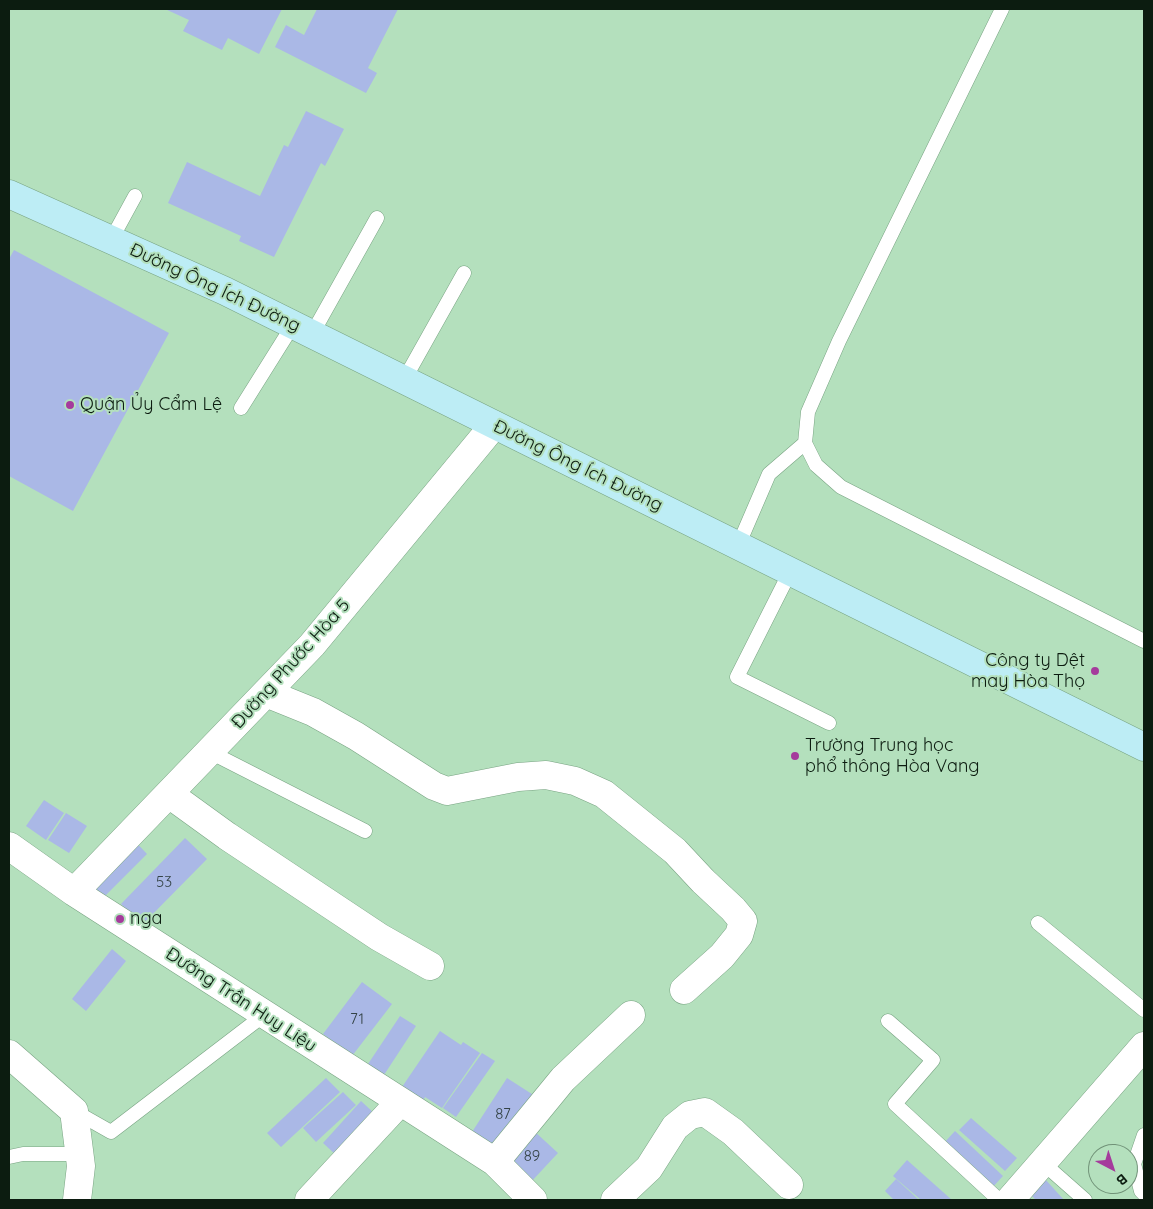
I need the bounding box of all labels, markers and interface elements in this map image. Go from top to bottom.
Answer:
street label: Đường Ông Ích Đường [126,239,304,337]
place label: Quận Ủy Cẩm Lệ [80,394,222,416]
marker: Quận Ủy Cẩm Lệ [64,399,76,411]
street label: Đường Ông Ích Đường [490,416,666,516]
street label: Đường Phước Hòa 5 [227,595,355,733]
place label: Công ty Dệt may Hòa Thọ [971,650,1085,692]
marker: Công ty Dệt may Hòa Thọ [1089,665,1101,677]
place label: Trường Trung học phổ thông Hòa Vang [805,735,980,778]
marker: Trường Trung học phổ thông Hòa Vang [789,750,801,762]
house number: 53 [156,873,172,891]
place label: nga [130,908,162,930]
marker: nga [114,913,126,925]
street label: Đường Trần Huy Liệu [162,943,320,1057]
house number: 71 [350,1010,364,1028]
house number: 87 [495,1105,511,1123]
north arrow [1088,1144,1138,1194]
house number: 89 [524,1147,540,1165]
text: B [1113,1170,1131,1190]

